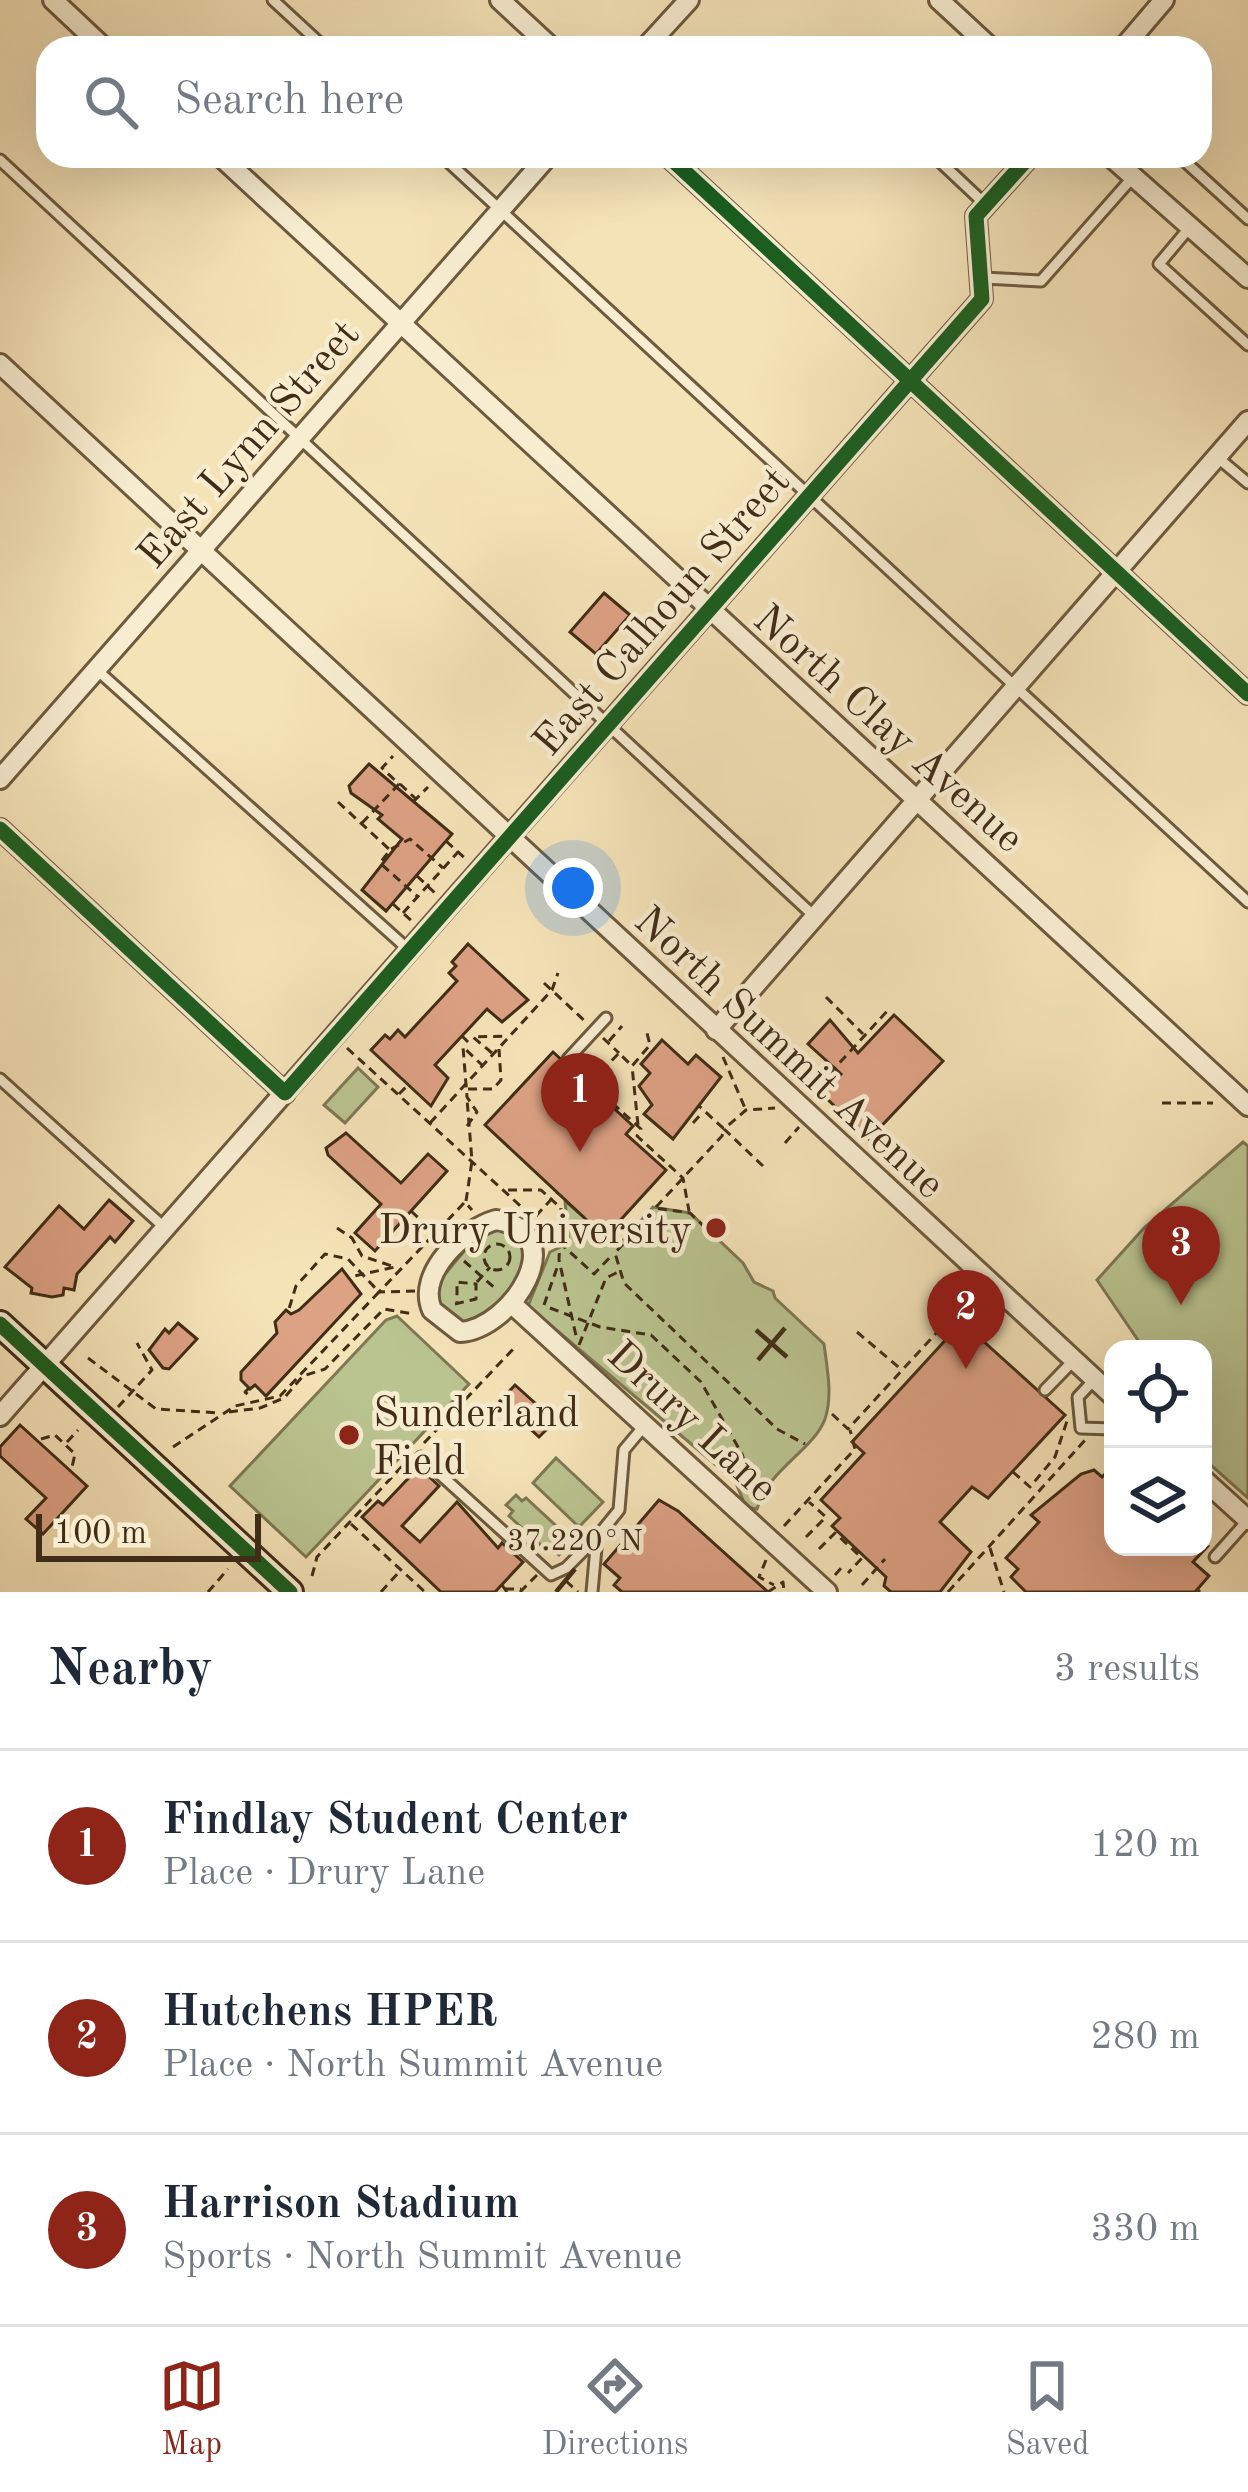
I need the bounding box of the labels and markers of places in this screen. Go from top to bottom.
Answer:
pin: 1 [541,1053,619,1152]
pin: 3 [1142,1206,1220,1305]
place label: Drury University [378,1211,692,1253]
marker: Drury University [703,1215,729,1241]
pin: 2 [927,1270,1005,1369]
place label: Sunderland Field [373,1394,579,1484]
marker: Sunderland Field [336,1422,362,1448]

